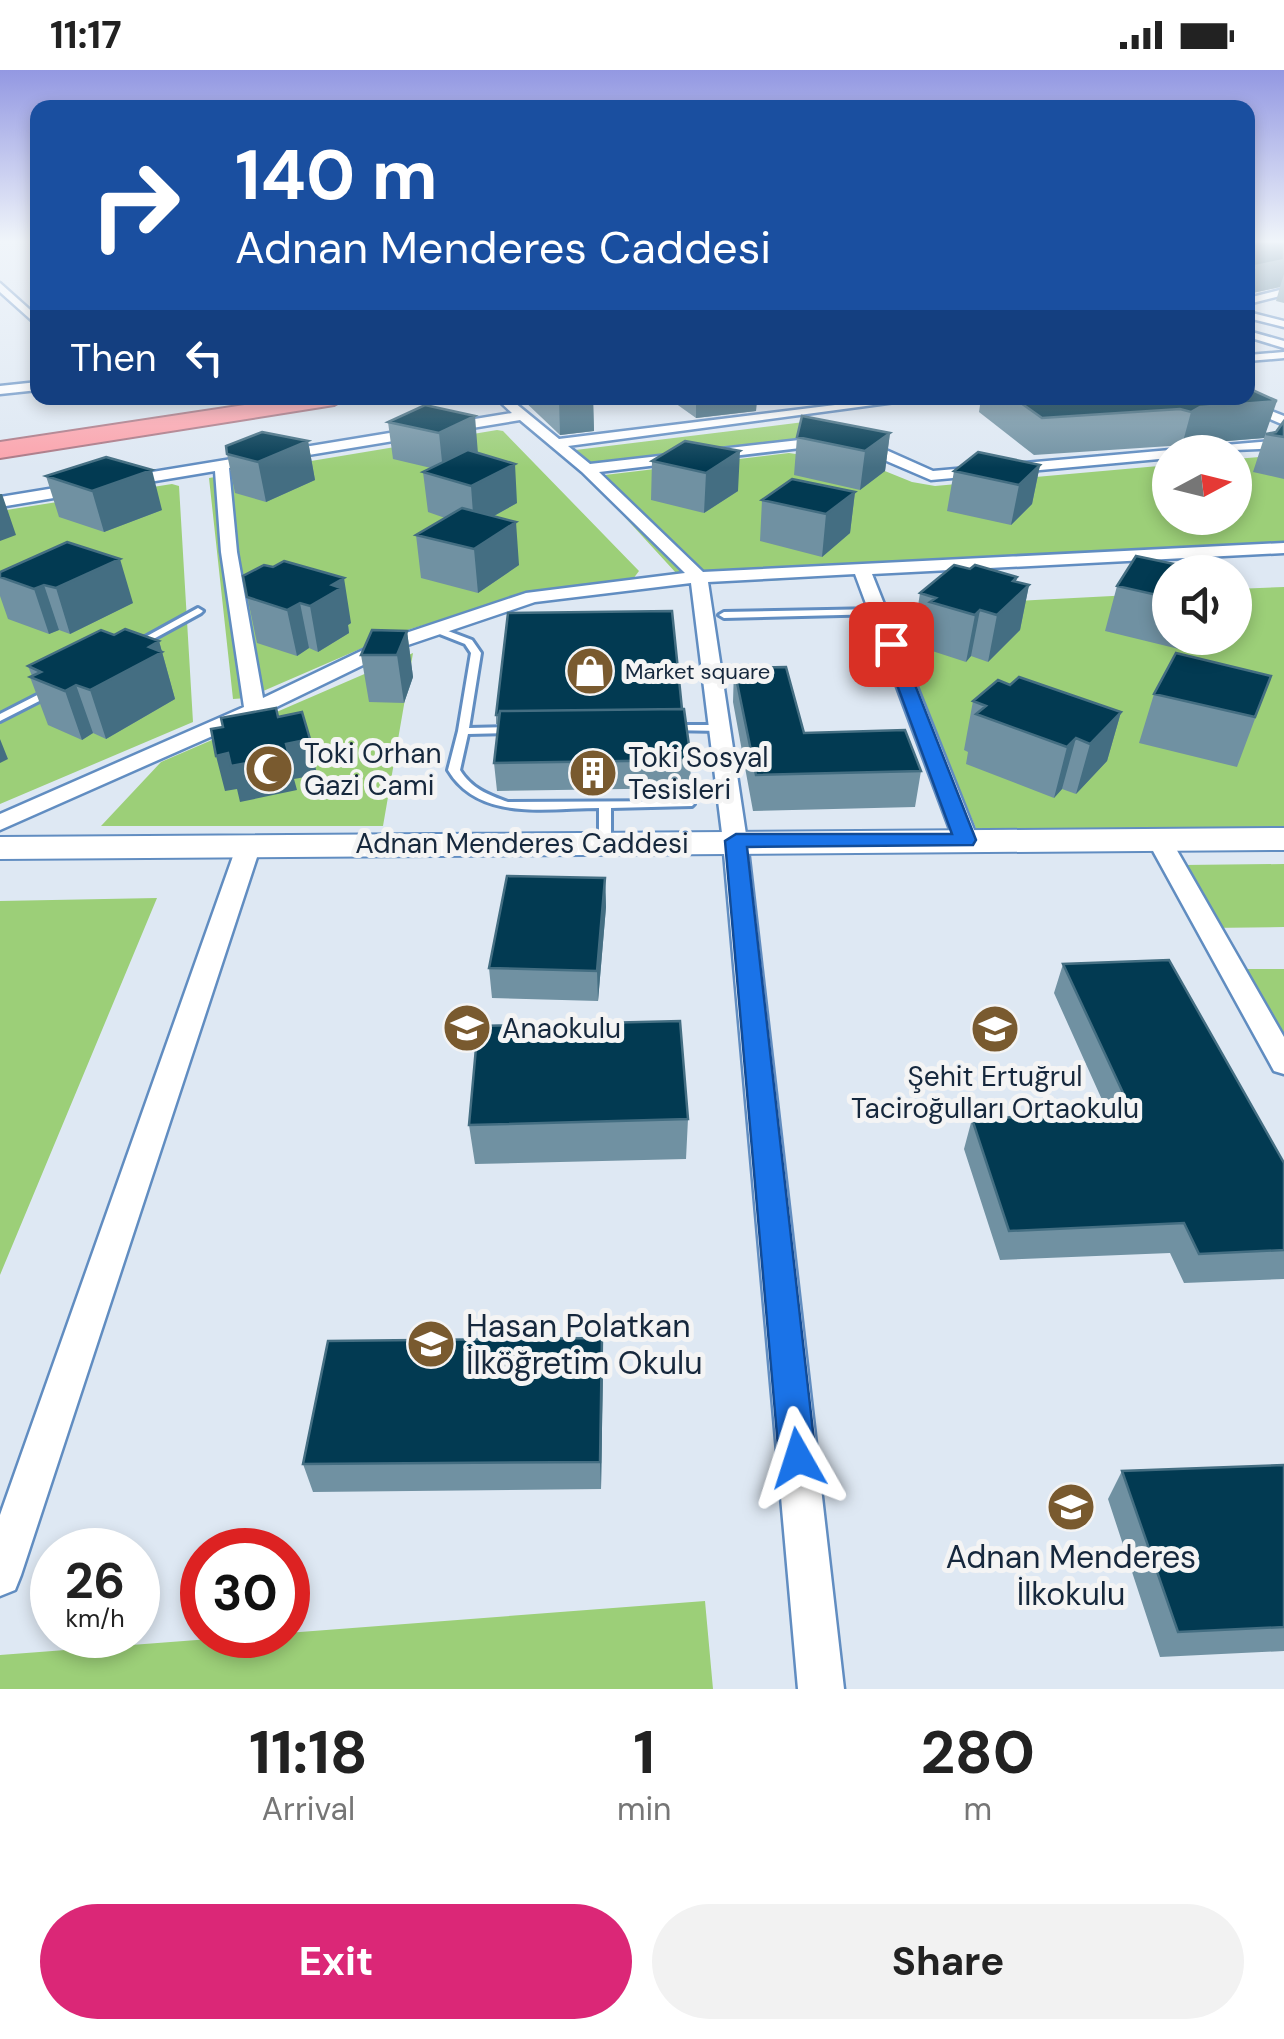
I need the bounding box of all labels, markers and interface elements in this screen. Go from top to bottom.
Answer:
text: 11:17 [50,10,122,60]
text: 140 m [235,130,438,221]
icon: right [70,140,200,270]
text: Adnan Menderes Caddesi [235,218,771,277]
icon: left [177,330,232,385]
text: Then [70,333,157,383]
north arrow [1152,435,1252,535]
map controls [1152,435,1252,655]
button: sound [1152,555,1252,655]
pin [849,602,934,687]
icon: arrive [864,617,919,672]
shop icon: Market square [564,645,616,697]
place label: Market square [625,657,770,686]
place label: Toki Orhan Gazi Cami [304,735,442,804]
place label: Toki Sosyal Tesisleri [628,739,769,808]
mosque icon: Toki Orhan Gazi Cami [243,743,295,795]
building icon: Toki Sosyal Tesisleri [567,747,619,799]
street label: Adnan Menderes Caddesi [355,825,689,862]
school or university icon: Anaokulu [441,1002,493,1054]
school or university icon: Şehit Ertuğrul Taciroğulları Ortaokulu [969,1003,1021,1055]
place label: Anaokulu [502,1010,621,1047]
place label: Şehit Ertuğrul Taciroğulları Ortaokulu [851,1058,1139,1127]
place label: Hasan Polatkan İlköğretim Okulu [466,1305,703,1384]
school or university icon: Hasan Polatkan İlköğretim Okulu [405,1318,457,1370]
position arrow [746,1406,850,1510]
school or university icon: Adnan Menderes İlkokulu [1045,1481,1097,1533]
speed limit sign: 30 [180,1528,310,1658]
place label: Adnan Menderes İlkokulu [946,1536,1196,1615]
text: 26 [65,1548,125,1614]
text: km/h [65,1602,125,1635]
text: 11:18 [249,1713,368,1792]
text: 1 [633,1713,655,1792]
text: 280 [921,1713,1035,1792]
text: Arrival [262,1788,355,1830]
text: min [617,1788,671,1830]
text: m [963,1788,992,1830]
button: Exit [40,1904,632,2019]
button: Share [652,1904,1244,2019]

